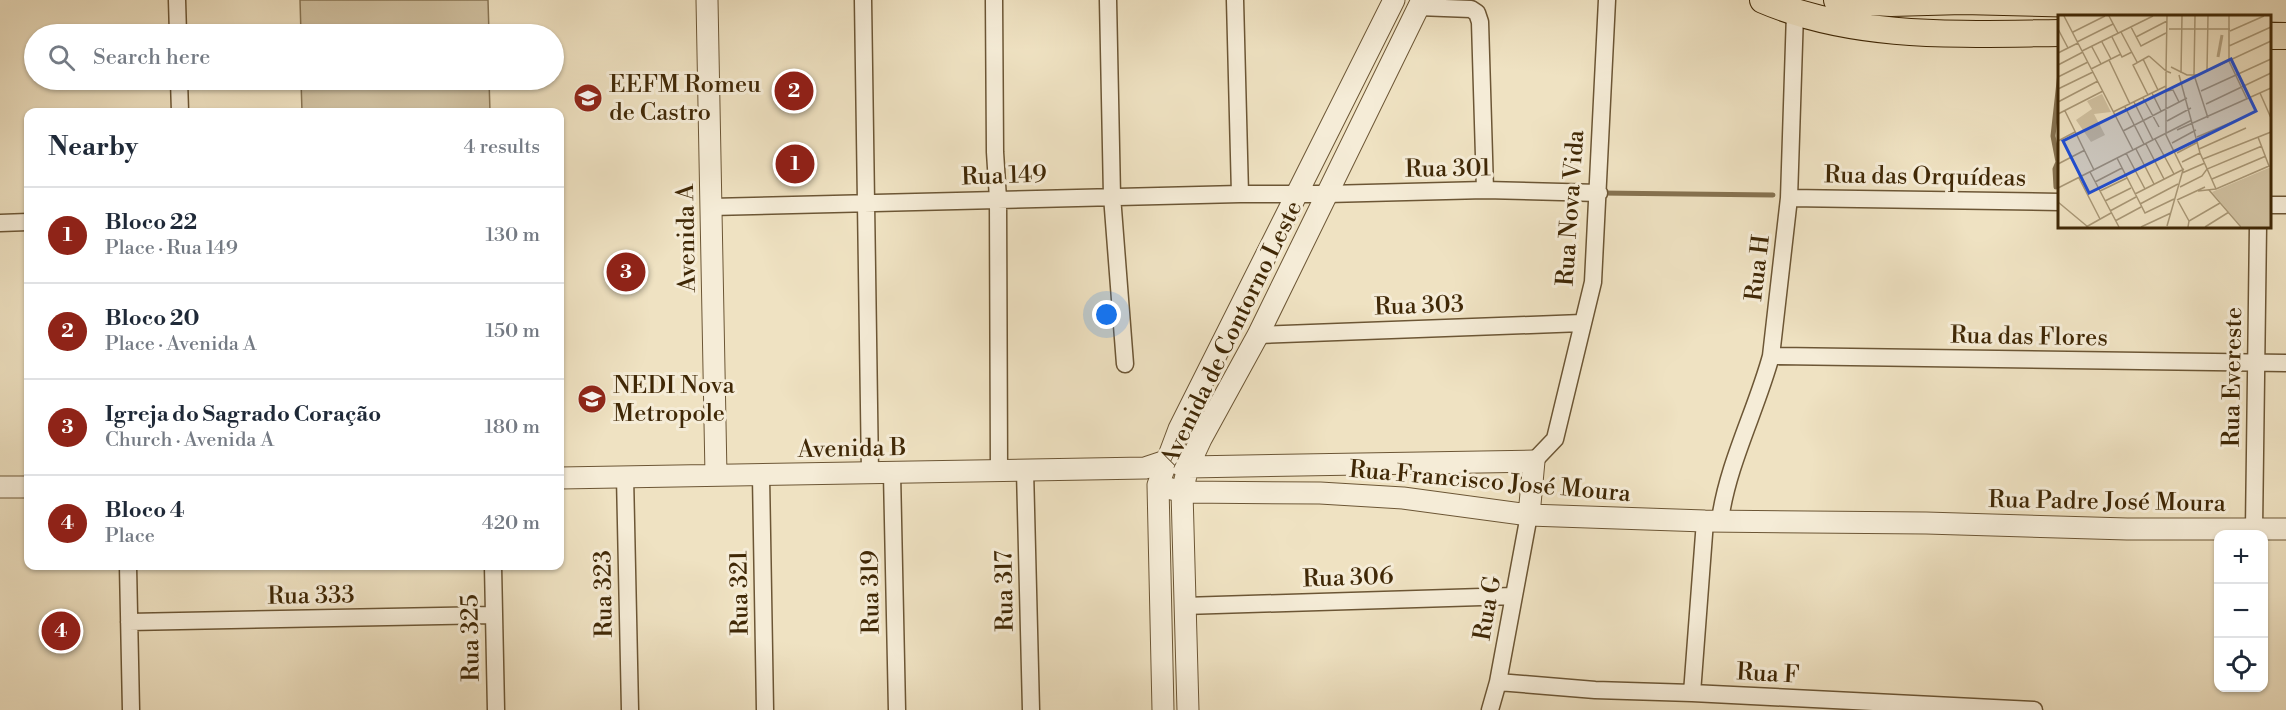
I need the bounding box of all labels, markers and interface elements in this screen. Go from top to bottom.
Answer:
inset map [2058,15,2271,228]
search box [24,24,564,90]
icon: search [45,41,78,74]
text: Search here [93,44,210,71]
pin: 2 [774,68,814,113]
place label: EEFM Romeu de Castro [609,70,761,128]
school or university icon: EEFM Romeu de Castro [572,82,604,114]
street label: Rua Nova Vida [1551,128,1591,287]
text: Nearby [48,131,138,163]
text: 4 results [463,135,540,160]
pin: 1 [776,142,814,186]
street label: Rua 301 [1405,153,1492,185]
street label: Rua 149 [961,160,1047,192]
street label: Rua das Orquídeas [1824,160,2026,194]
street label: Avenida A [671,183,703,293]
street label: Avenida de Contorno Leste [1154,196,1309,472]
text: Bloco 22 [105,209,197,236]
text: 1 [63,223,72,248]
text: 130 m [485,223,540,248]
street label: Rua H [1739,233,1777,303]
text: Place · Rua 149 [105,236,238,261]
pin: 3 [606,250,646,294]
street label: Rua 303 [1374,289,1464,323]
your location [1092,300,1121,329]
text: Bloco 20 [105,305,199,332]
street label: Rua Evereste [2217,307,2249,447]
text: 2 [61,319,74,344]
text: 150 m [485,319,540,344]
street label: Rua das Flores [1950,321,2108,353]
text: Place · Avenida A [105,332,257,357]
place label: NEDI Nova Metropole [613,371,736,429]
school or university icon: NEDI Nova Metropole [576,383,608,415]
text: Igreja do Sagrado Coração [105,401,381,428]
text: 3 [61,415,74,440]
text: 180 m [485,415,540,440]
text: Church · Avenida A [105,428,274,453]
street label: Avenida B [796,433,907,465]
street label: Rua Francisco José Moura [1348,455,1633,509]
street label: Rua Padre José Moura [1988,485,2227,519]
text: Bloco 4 [105,497,184,524]
text: 4 [61,511,74,536]
text: 420 m [482,511,540,536]
text: Place [105,524,155,549]
map controls [2214,530,2268,692]
button: + [2214,530,2268,584]
street label: Rua 323 [588,550,620,638]
street label: Rua 321 [724,550,756,636]
street label: Rua 319 [855,550,887,634]
street label: Rua 317 [989,550,1021,632]
street label: Rua 306 [1302,561,1394,595]
street label: Rua G [1468,573,1508,643]
street label: Rua 333 [267,580,355,612]
button: − [2214,584,2268,638]
street label: Rua 325 [455,594,487,682]
pin: 4 [42,608,80,654]
button: locate [2214,638,2268,692]
street label: Rua F [1736,657,1800,691]

